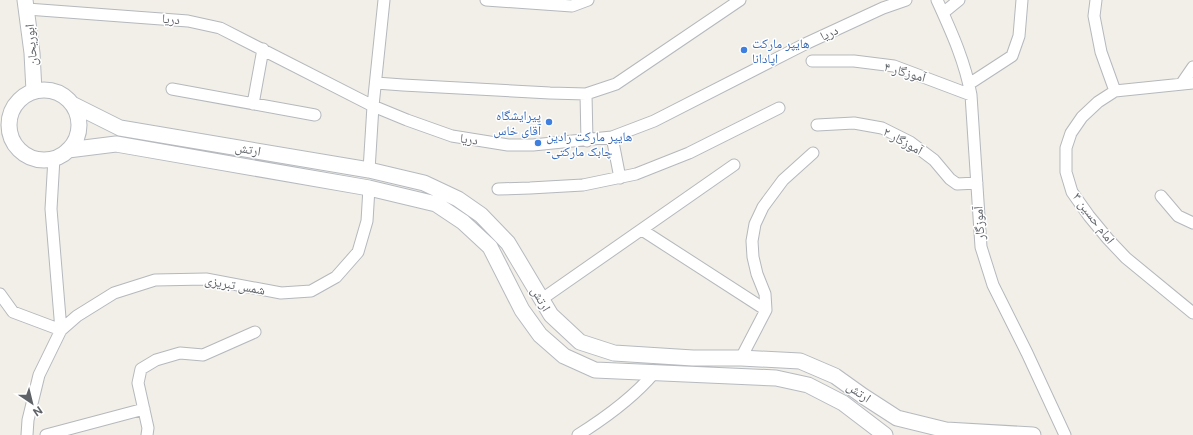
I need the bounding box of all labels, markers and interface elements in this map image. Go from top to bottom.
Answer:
street label: دریا [161,11,181,28]
street label: دریا [818,22,841,45]
street label: ابوریحان [22,23,41,66]
place label: هایپر مارکت اپادانا [752,36,810,67]
marker: هایپر مارکت اپادانا [739,45,749,55]
street label: آموزگار ۴ [882,59,928,86]
place label: پیرایشگاه آقای خاس [493,108,542,139]
marker: پیرایشگاه آقای خاس [544,117,554,127]
street label: آموزگار ۲ [880,124,926,159]
place label: هایپر مارکت رادین -چابک مارکتی [546,129,632,160]
street label: دریا [459,130,479,149]
marker: هایپر مارکت رادین -چابک مارکتی [533,138,543,148]
street label: ارتش [234,139,262,160]
street label: امام حسین ۳ [1069,190,1118,247]
street label: آموزگار [970,205,989,241]
street label: شمس تبریزی [203,272,267,299]
street label: ارتش [527,284,554,314]
street label: ارتش [844,378,874,406]
north arrow [12,383,52,423]
text: N [31,404,45,419]

